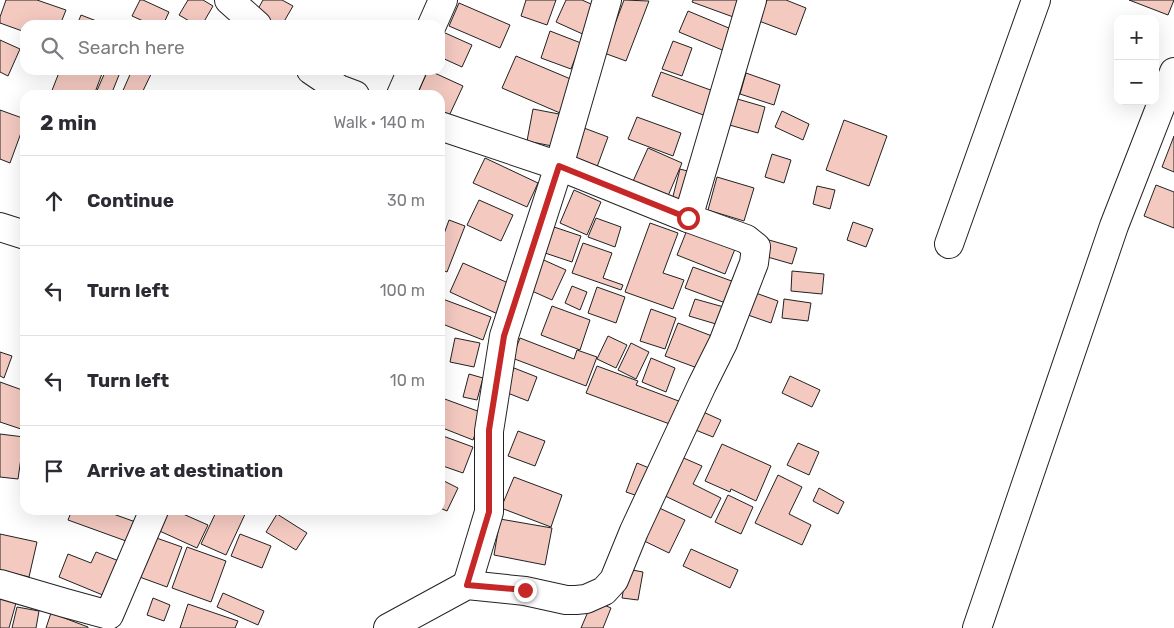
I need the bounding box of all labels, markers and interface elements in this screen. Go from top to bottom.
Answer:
map controls [1114,15,1159,105]
button: + [1114,15,1159,60]
search box [20,20,445,75]
icon: search [38,34,66,62]
text: Search here [78,36,185,59]
button: − [1114,60,1159,105]
text: 2 min [40,110,97,135]
text: Walk · 140 m [334,113,425,132]
icon: ahead [40,187,68,215]
text: Continue [87,189,174,212]
text: 30 m [387,191,425,210]
route start [677,207,700,230]
icon: left [40,277,68,305]
text: Turn left [87,279,169,302]
text: 100 m [380,281,425,300]
icon: left [40,367,68,395]
text: Turn left [87,369,169,392]
text: 10 m [390,371,425,390]
icon: arrive [40,457,68,485]
text: Arrive at destination [87,459,283,482]
route end [514,579,537,602]

